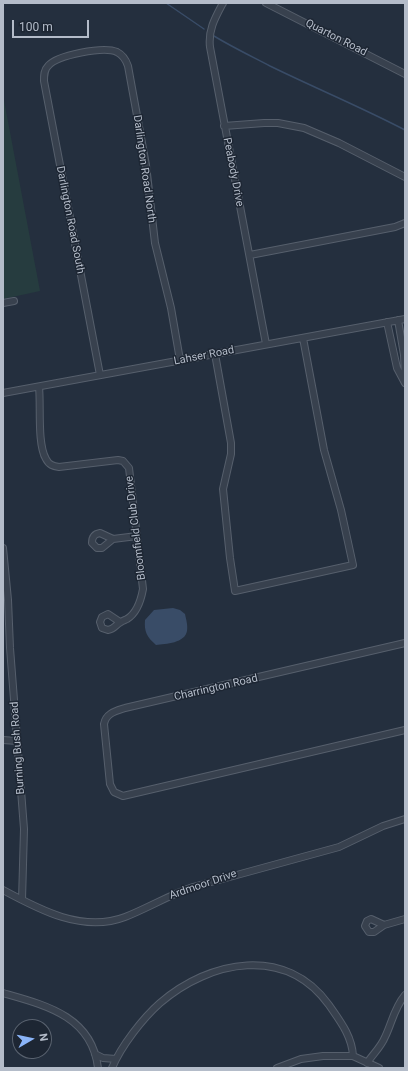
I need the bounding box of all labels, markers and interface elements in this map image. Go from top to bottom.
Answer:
scale bar [14,12,91,38]
street label: Quarton Road [303,17,369,59]
text: 100 m [19,20,53,34]
street label: Darlington Road North [130,114,158,224]
street label: Peabody Drive [220,136,246,208]
street label: Darlington Road South [53,165,87,275]
street label: Lahser Road [173,344,235,368]
street label: Bloomfield Club Drive [123,475,149,581]
street label: Charrington Road [173,672,259,704]
street label: Burning Bush Road [8,701,28,795]
street label: Ardmoor Drive [168,867,238,903]
north arrow [12,1019,52,1059]
text: N [36,1032,50,1042]

